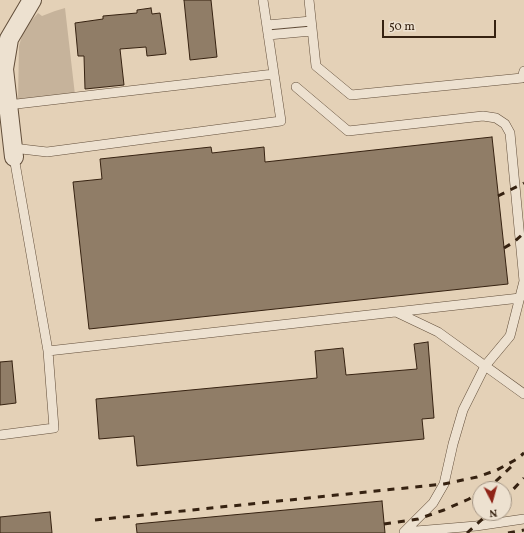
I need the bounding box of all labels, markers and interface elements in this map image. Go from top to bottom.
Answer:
scale bar [384,12,498,38]
text: 50 m [389,19,415,35]
north arrow [472,481,512,521]
text: N [488,505,498,520]

